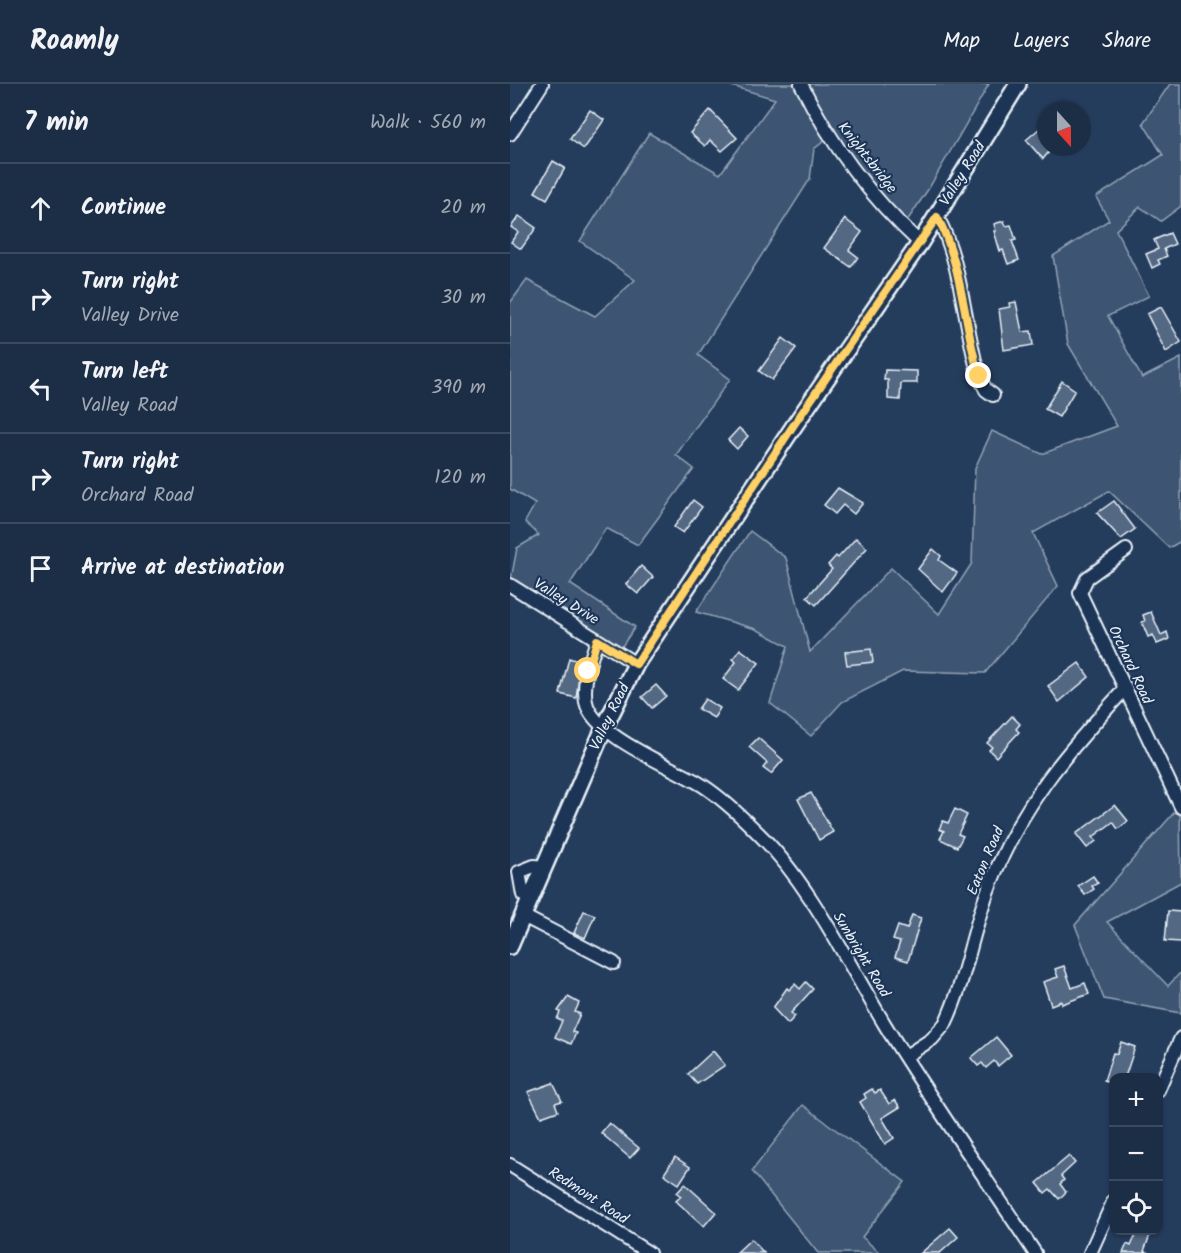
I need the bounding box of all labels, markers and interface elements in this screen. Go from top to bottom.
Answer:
text: Roamly [30,19,119,64]
text: Map [943,25,980,58]
text: Layers [1013,25,1069,58]
text: Share [1102,25,1151,58]
text: 7 min [24,102,89,144]
north arrow [1037,102,1091,156]
text: Walk · 560 m [370,107,486,139]
street label: Knightsbridge [831,117,903,199]
street label: Valley Road [934,137,993,211]
text: Continue [81,191,166,226]
icon: ahead [24,192,57,225]
text: 20 m [440,192,486,224]
text: Turn right [81,265,179,300]
icon: right [24,282,57,315]
text: 30 m [441,282,486,314]
text: Valley Drive [81,300,179,332]
text: Turn left [81,355,168,390]
route end [965,362,991,388]
icon: left [24,372,57,405]
text: 390 m [431,372,486,404]
text: Valley Road [81,390,177,422]
text: Turn right [81,445,179,480]
icon: right [24,462,57,495]
text: 120 m [434,462,486,494]
text: Orchard Road [81,480,194,512]
text: Arrive at destination [81,551,284,586]
icon: arrive [24,552,57,585]
street label: Valley Drive [528,572,604,632]
street label: Orchard Road [1101,622,1159,709]
route start [574,657,600,683]
street label: Valley Road [583,679,637,755]
street label: Eaton Road [961,822,1011,899]
street label: Sunbright Road [826,907,896,1003]
map controls [1109,1073,1163,1235]
button: + [1109,1073,1163,1127]
button: − [1109,1127,1163,1181]
street label: Redmont Road [543,1161,633,1231]
button: locate [1109,1181,1163,1235]

